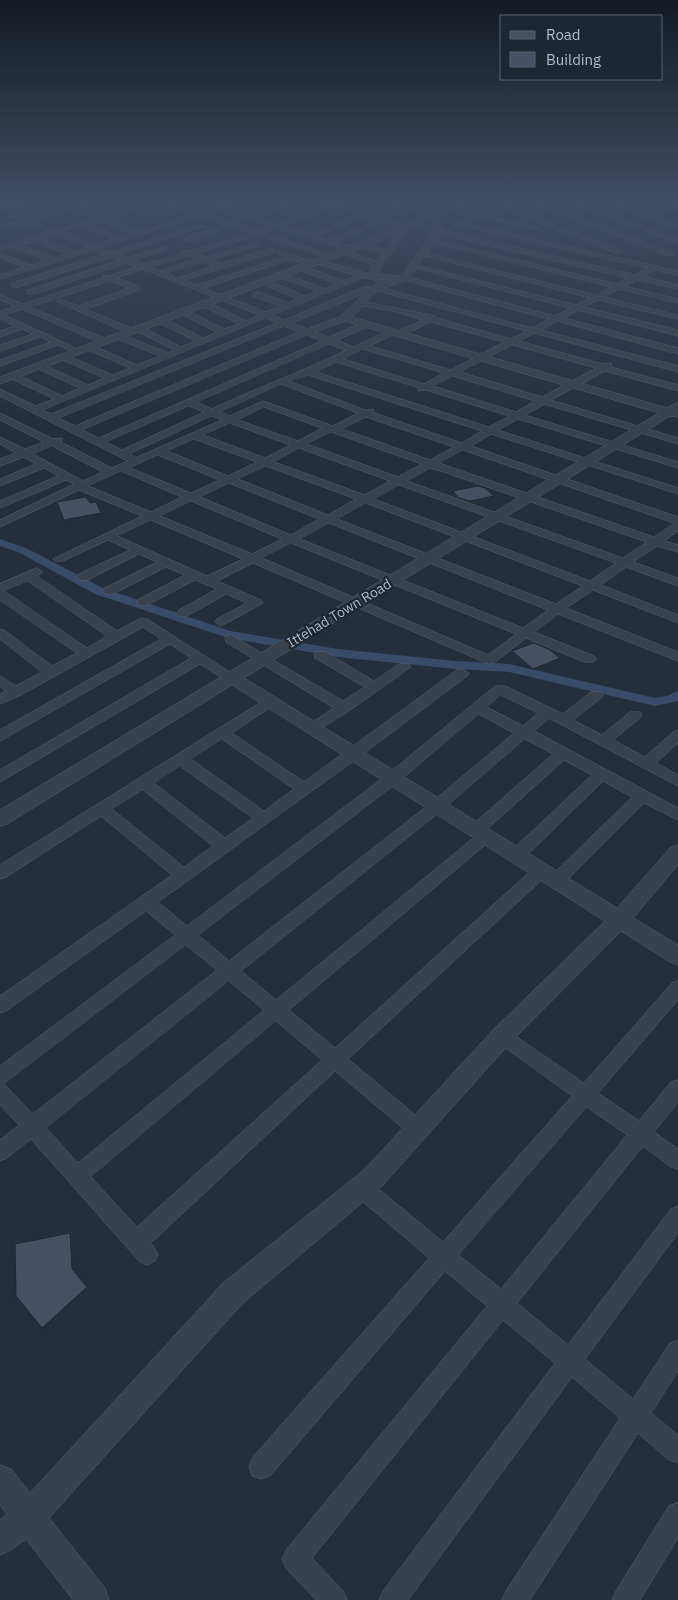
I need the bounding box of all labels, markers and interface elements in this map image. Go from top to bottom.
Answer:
legend [500,15,663,80]
text: Road [546,25,581,44]
text: Building [546,50,601,69]
street label: Ittehad Town Road [283,575,395,651]

